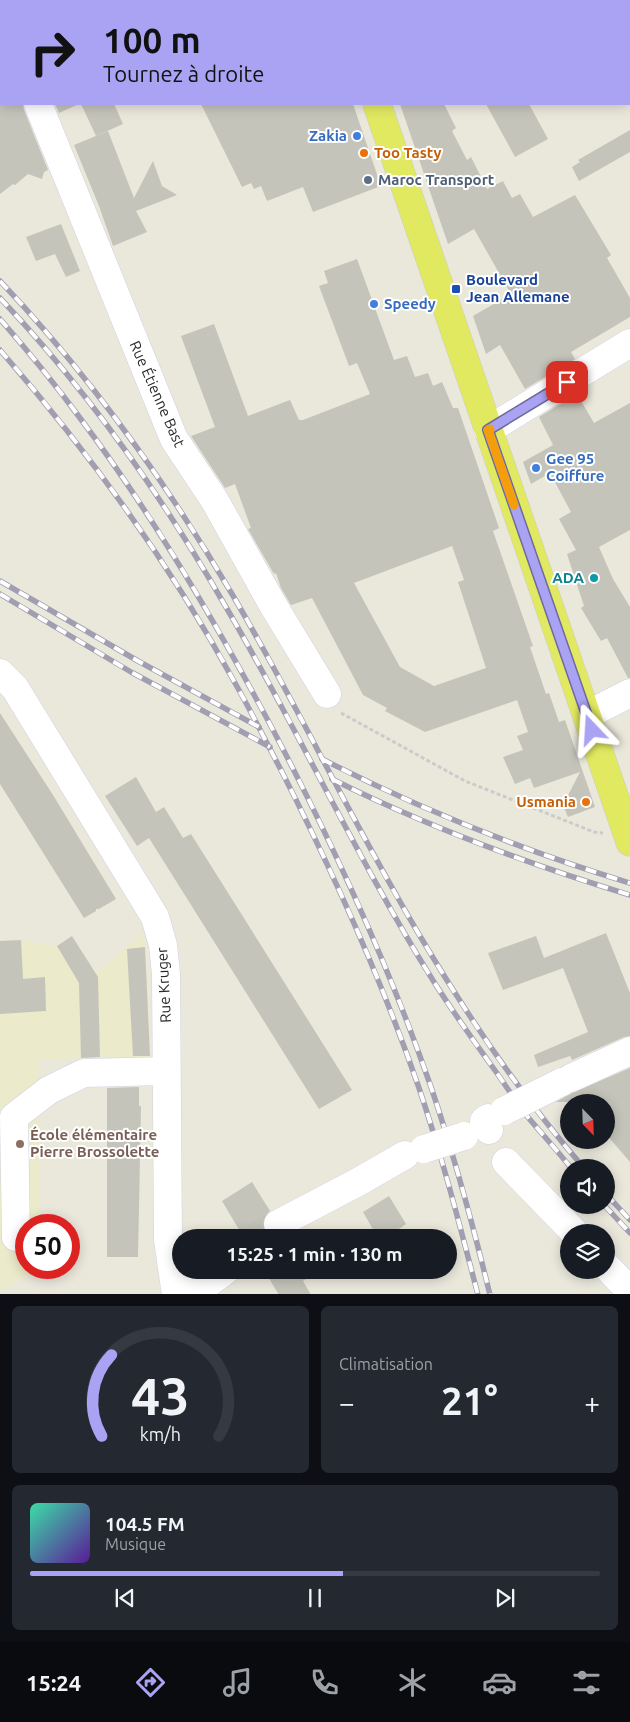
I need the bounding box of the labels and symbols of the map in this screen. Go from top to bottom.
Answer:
place label: Zakia [309,127,347,144]
marker: Zakia [351,130,363,142]
place label: Too Tasty [374,144,441,161]
marker: Too Tasty [358,147,370,159]
place label: Maroc Transport [378,171,495,188]
marker: Maroc Transport [362,174,374,186]
place label: Boulevard Jean Allemane [466,271,570,305]
marker: Boulevard Jean Allemane [450,283,462,295]
place label: Speedy [384,295,436,312]
marker: Speedy [368,298,380,310]
street label: Rue Étienne Bast [126,338,189,450]
pin [546,361,588,403]
place label: Gee 95 Coiffure [546,450,604,484]
marker: Gee 95 Coiffure [530,462,542,474]
place label: ADA [552,569,584,586]
marker: ADA [588,572,600,584]
position arrow [565,703,617,755]
place label: Usmania [516,793,576,810]
marker: Usmania [580,796,592,808]
street label: Rue Kruger [153,947,174,1023]
north arrow [560,1094,615,1149]
place label: École élémentaire Pierre Brossolette [30,1126,159,1160]
marker: École élémentaire Pierre Brossolette [14,1138,26,1150]
speed limit sign: 50 [15,1214,80,1279]

